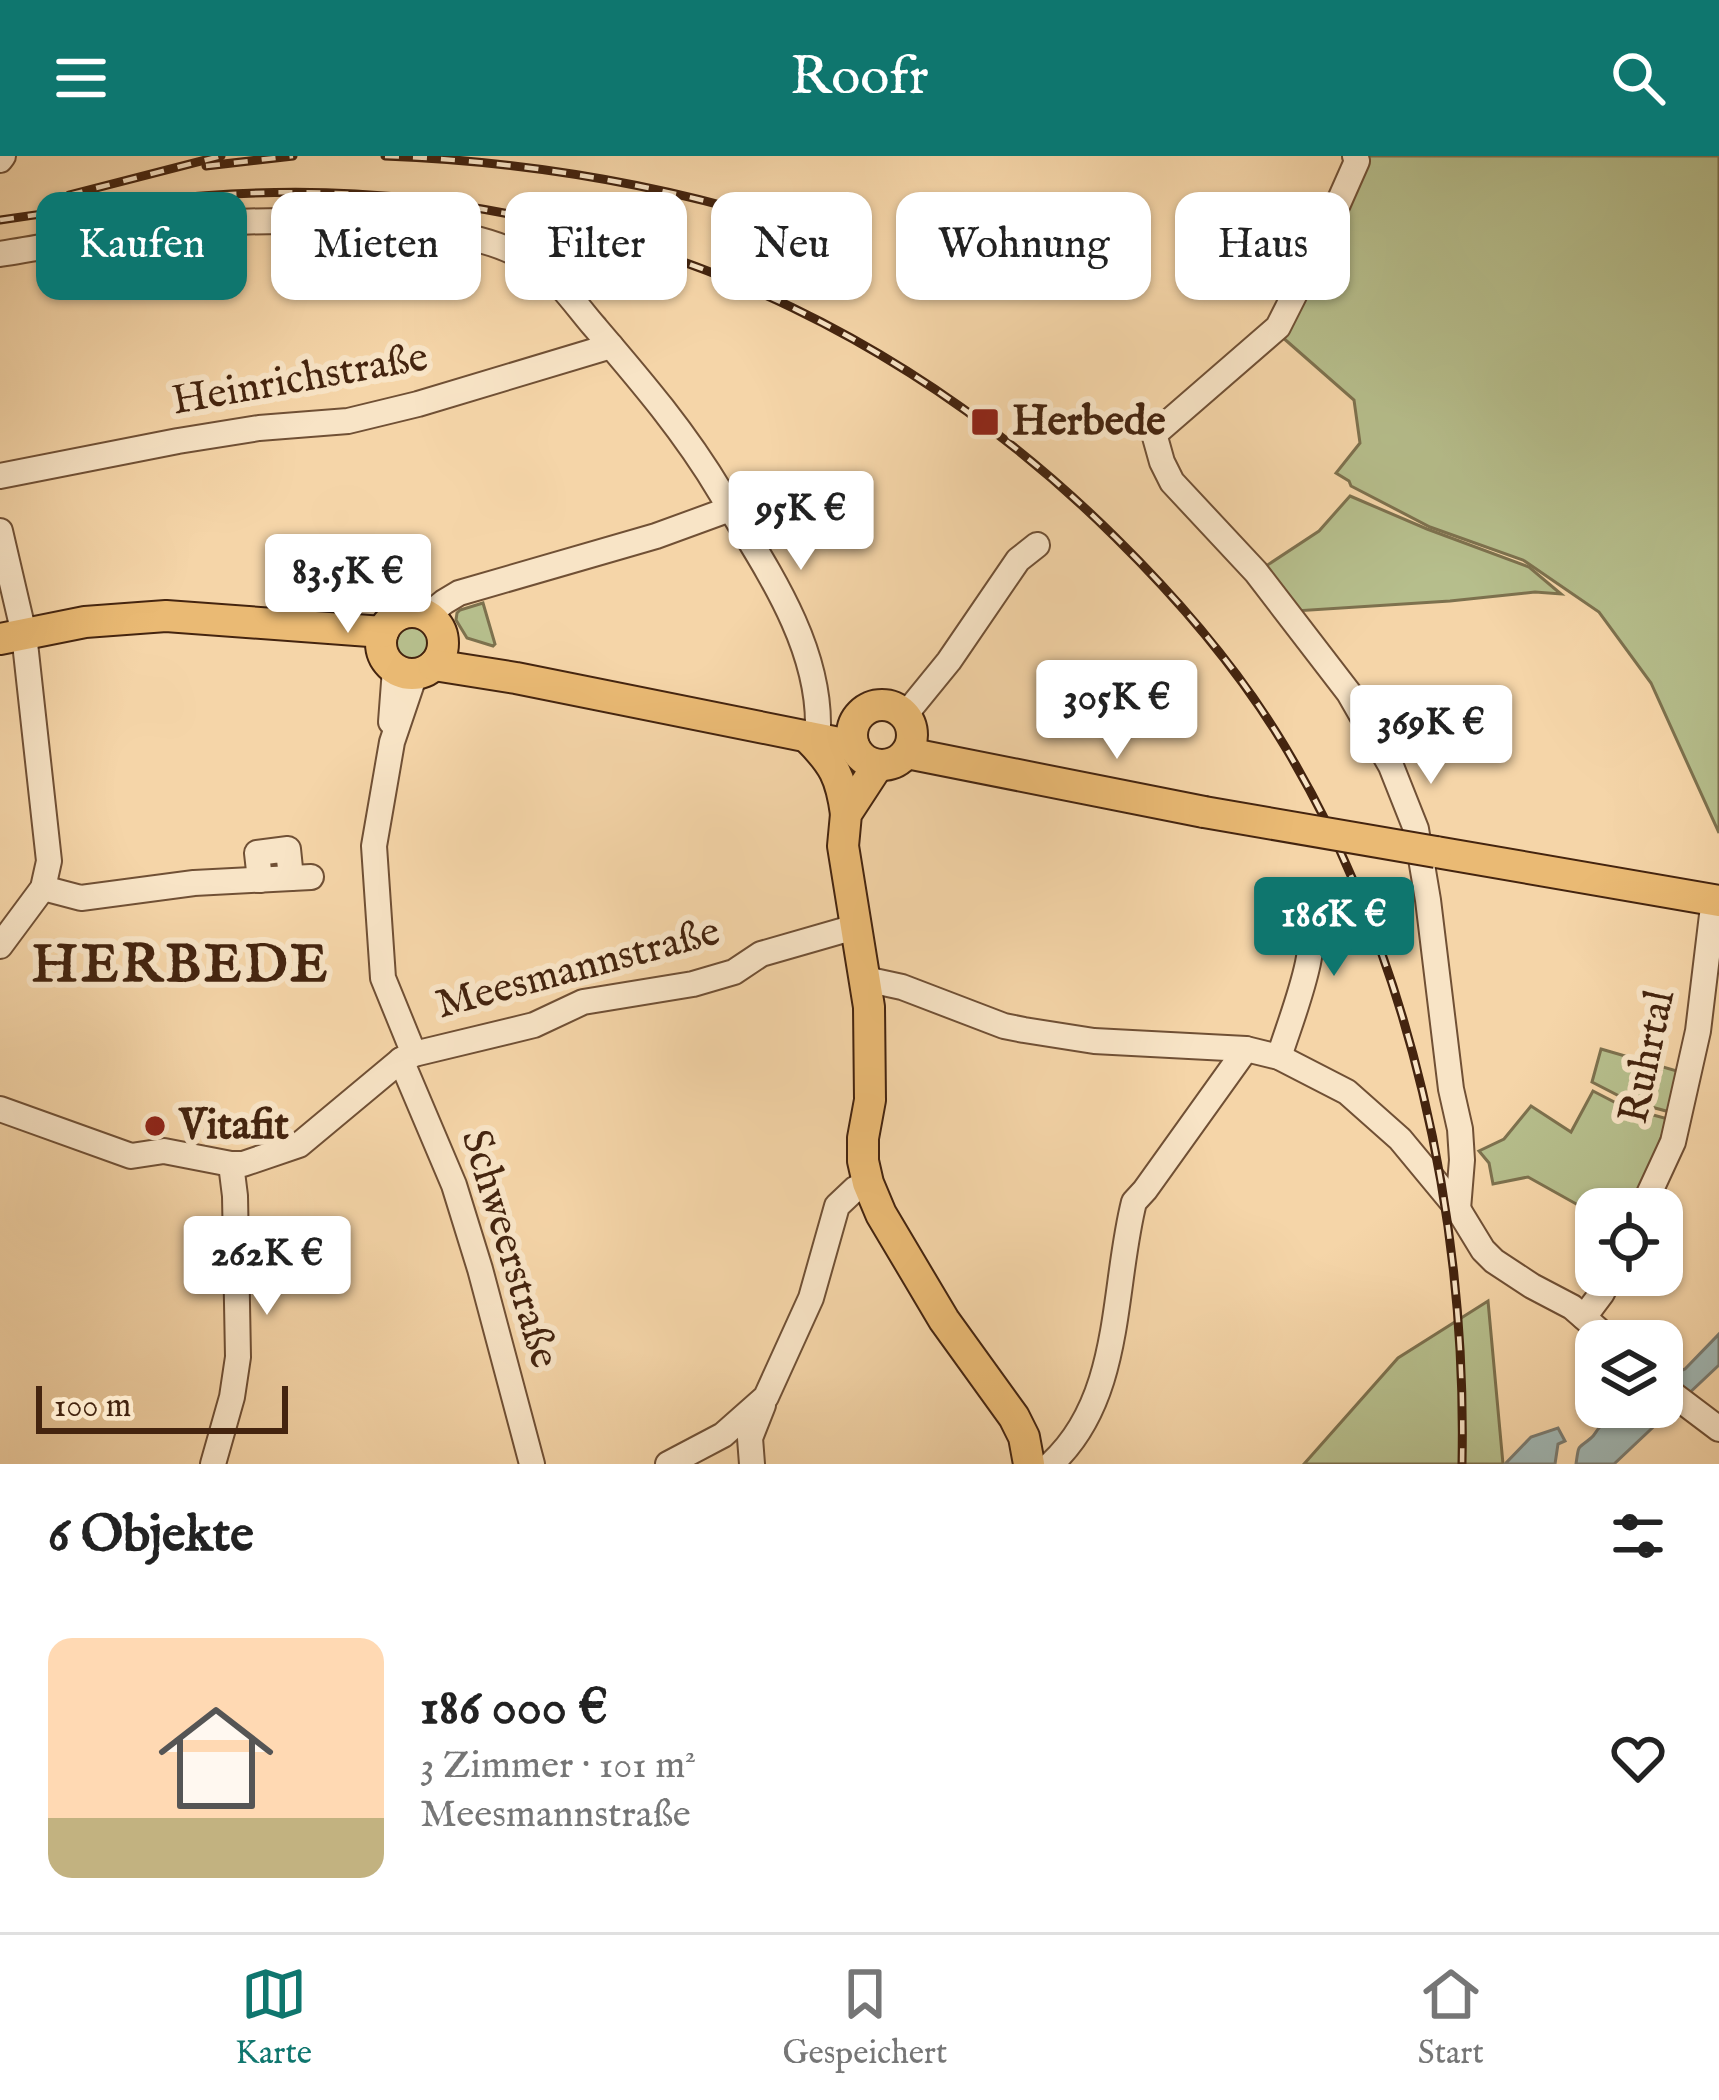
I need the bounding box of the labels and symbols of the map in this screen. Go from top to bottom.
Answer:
street label: Heinrichstraße [168,331,432,429]
place label: Herbede [1012,396,1166,449]
marker: Herbede [969,406,1001,438]
pin: 95K € [717,471,885,573]
pin: 83.5K € [237,534,459,636]
pin: 305K € [1019,660,1215,762]
pin: 369K € [1333,685,1529,787]
pin: 186K € [1236,877,1432,979]
street label: Meesmannstraße [430,906,726,1032]
district label: HERBEDE [32,932,330,1001]
street label: Ruhrtal [1608,985,1688,1129]
place label: Vitafit [178,1100,290,1153]
marker: Vitafit [142,1113,168,1139]
street label: Schweerstraße [448,1123,570,1375]
pin: 262K € [169,1216,365,1318]
scale bar [36,1380,288,1433]

